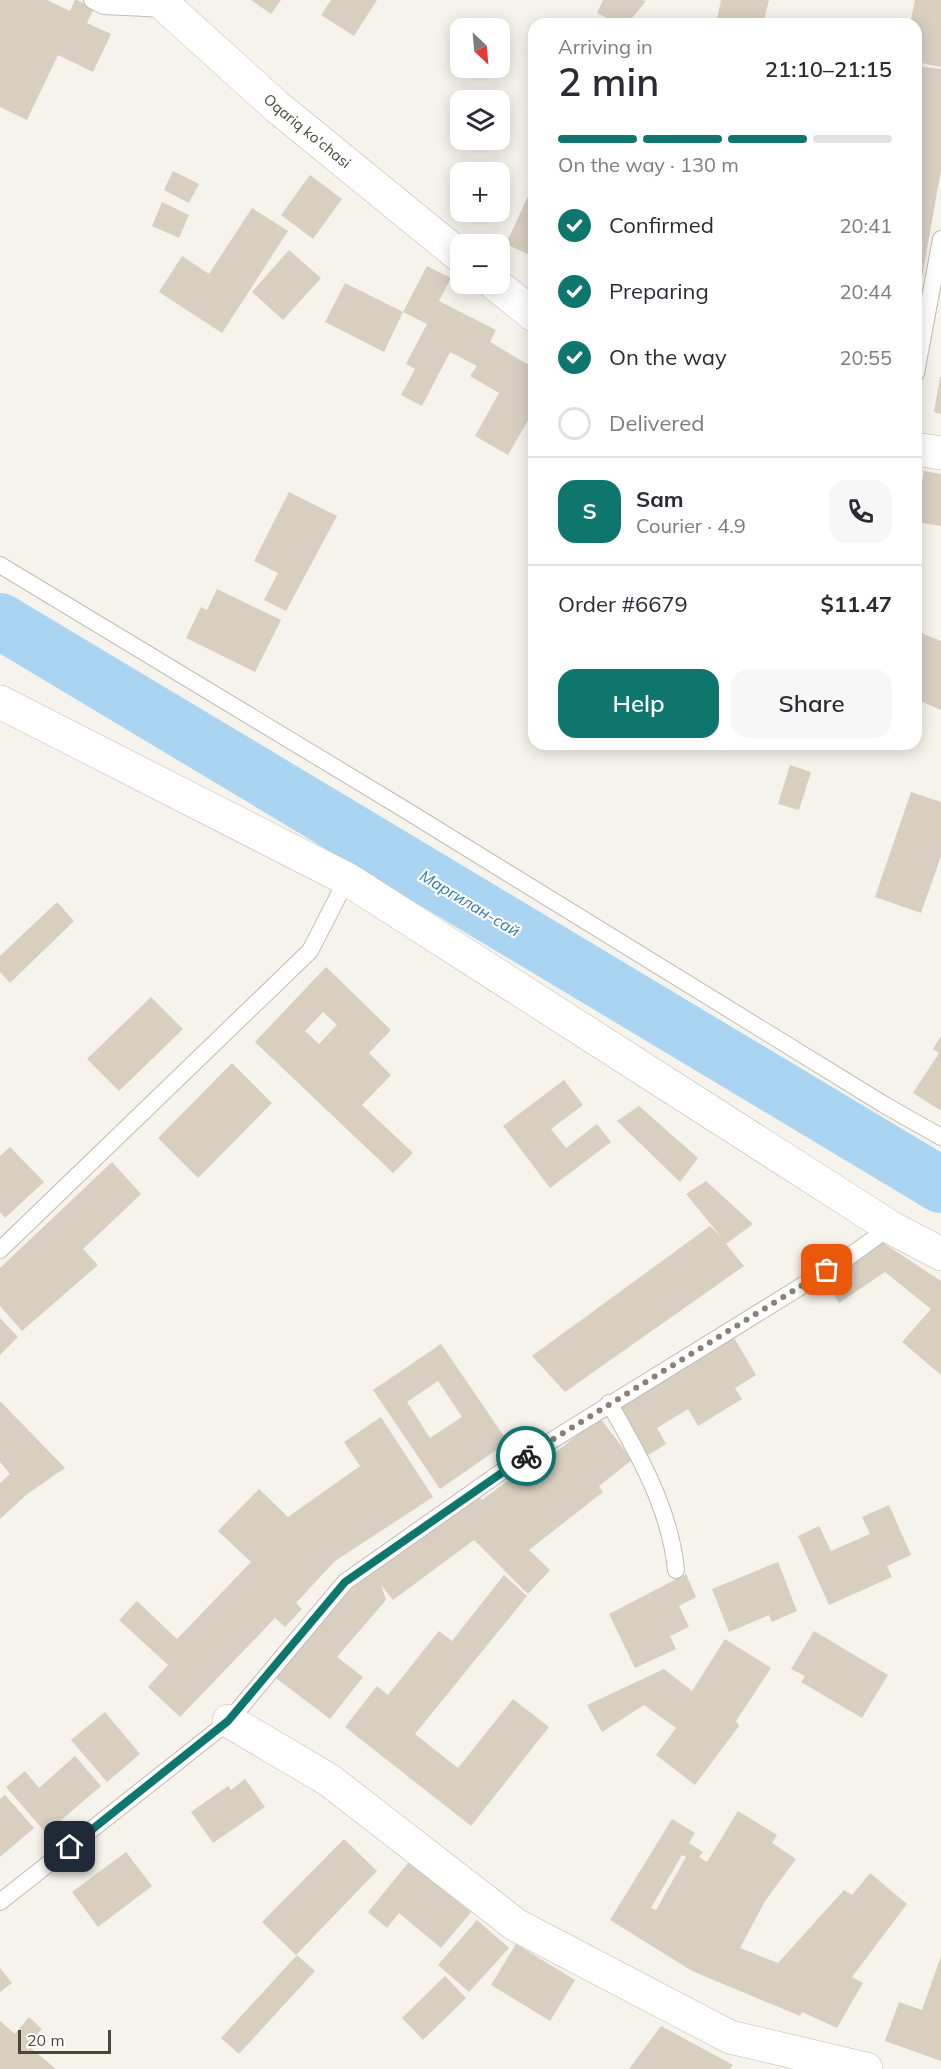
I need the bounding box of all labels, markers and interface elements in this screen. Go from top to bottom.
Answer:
north arrow [450,18,510,78]
map controls [450,18,510,294]
text: Arriving in [558,34,653,59]
text: 21:10–21:15 [765,55,892,83]
text: 2 min [558,57,659,106]
street label: Oqariq ko'chasi [260,89,355,172]
button: layers [450,90,510,150]
text: On the way · 130 m [558,152,739,177]
button: + [450,162,510,222]
icon: check [558,209,591,242]
text: Confirmed [609,211,714,239]
text: 20:41 [839,213,892,238]
button: − [450,234,510,294]
icon: check [558,275,591,308]
text: Preparing [609,277,709,305]
text: 20:44 [839,279,892,304]
icon: check [558,341,591,374]
text: On the way [609,343,727,371]
text: 20:55 [839,345,892,370]
text: Delivered [609,409,704,437]
button: phone [829,480,892,543]
text: Sam [636,485,684,513]
text: S [582,497,597,525]
text: Courier · 4.9 [636,513,746,538]
text: Order #6679 [558,590,688,618]
text: $11.47 [821,590,892,618]
button: Help [558,669,719,738]
button: Share [731,669,892,738]
water label: Маргилан-сай [416,865,524,941]
pin [801,1244,852,1295]
icon: bag [810,1253,843,1286]
courier [496,1426,556,1486]
icon: bike [510,1440,543,1473]
pin [44,1821,95,1872]
icon: home [53,1830,86,1863]
scale bar [18,2027,111,2054]
text: 20 m [27,2030,64,2050]

